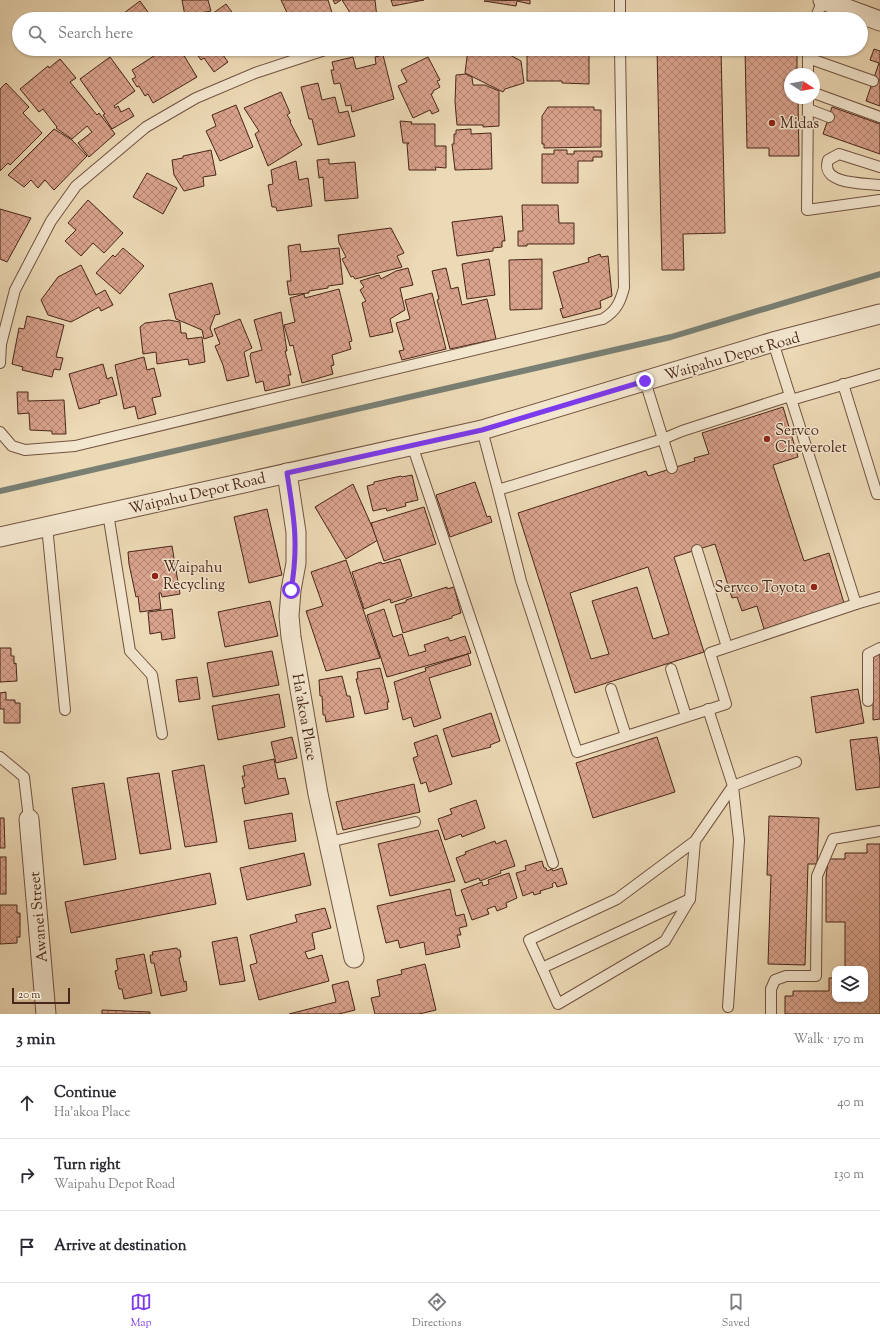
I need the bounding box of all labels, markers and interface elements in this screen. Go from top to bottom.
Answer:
search box [12,12,868,56]
icon: search [26,23,48,45]
text: Search here [58,24,133,45]
north arrow [784,68,820,104]
place label: Midas [780,114,819,135]
marker: Midas [767,118,777,128]
street label: Waipahu Depot Road [662,328,803,387]
route end [636,372,654,390]
place label: Servco Cheverolet [775,421,847,459]
marker: Servco Cheverolet [762,434,772,444]
street label: Waipahu Depot Road [127,468,268,520]
place label: Waipahu Recycling [163,558,225,596]
marker: Waipahu Recycling [150,571,160,581]
place label: Servco Toyota [714,578,806,599]
route start [282,581,300,599]
marker: Servco Toyota [809,582,819,592]
street label: Ha'akoa Place [286,672,322,763]
street label: Awanei Street [25,870,54,963]
map controls [832,966,868,1002]
button: layers [832,966,868,1002]
scale bar [12,986,70,1005]
text: 20 m [18,987,40,1003]
text: 3 min [16,1028,55,1052]
text: Walk · 170 m [794,1031,864,1049]
text: Continue [54,1083,116,1104]
icon: ahead [16,1092,38,1114]
text: 40 m [837,1094,864,1112]
text: Ha'akoa Place [54,1104,131,1122]
text: Turn right [54,1155,120,1176]
icon: right [16,1164,38,1186]
text: 130 m [834,1166,864,1184]
text: Waipahu Depot Road [54,1176,175,1194]
icon: arrive [16,1236,38,1258]
text: Arrive at destination [54,1236,187,1257]
tab: Map [130,1291,152,1331]
tab: Directions [412,1291,462,1331]
tab: Saved [722,1291,750,1331]

